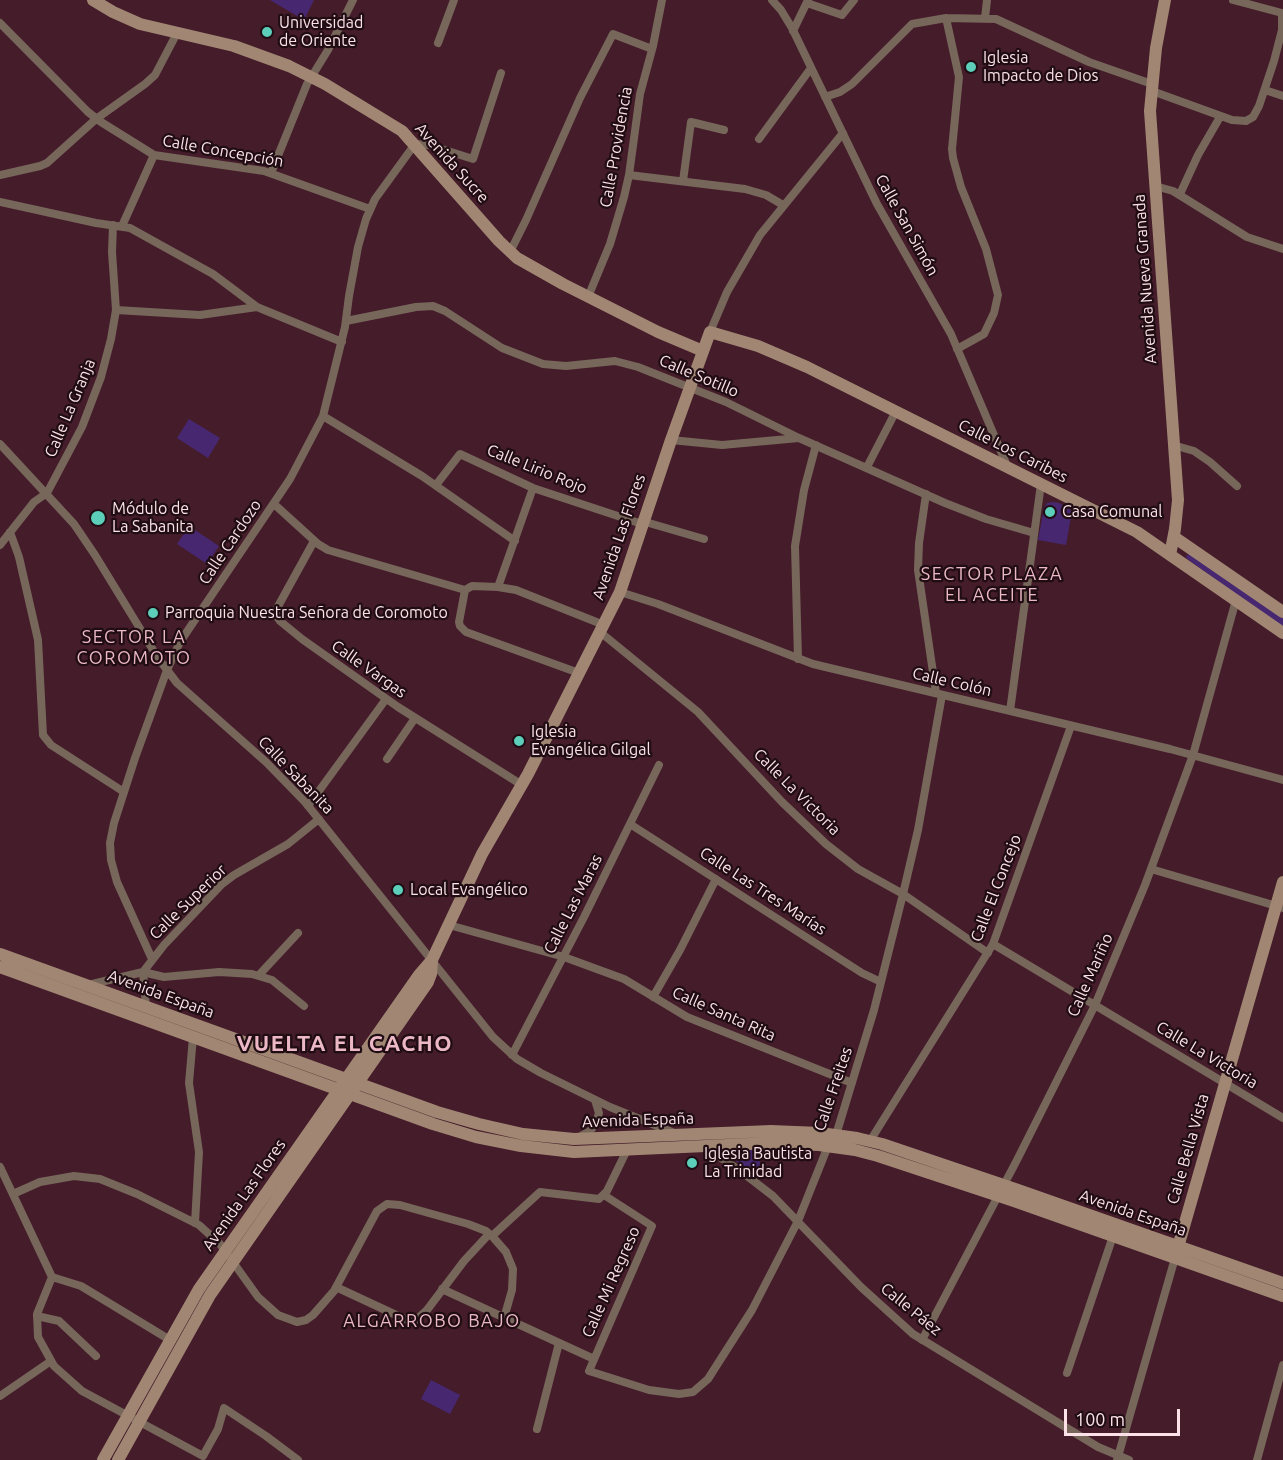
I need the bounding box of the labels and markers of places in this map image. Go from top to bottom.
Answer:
place label: Universidad de Oriente [279,13,363,51]
marker: Universidad de Oriente [260,25,274,39]
place label: Iglesia Impacto de Dios [983,48,1099,86]
marker: Iglesia Impacto de Dios [964,60,978,74]
place label: Módulo de La Sabanita [112,499,194,537]
place label: Casa Comunal [1062,502,1163,522]
marker: Casa Comunal [1043,505,1057,519]
marker: Módulo de La Sabanita [89,509,107,527]
place label: Parroquia Nuestra Señora de Coromoto [165,603,448,623]
marker: Parroquia Nuestra Señora de Coromoto [146,606,160,620]
place label: Iglesia Evangélica Gilgal [531,722,651,760]
marker: Iglesia Evangélica Gilgal [512,734,526,748]
place label: Local Evangélico [410,880,528,900]
marker: Local Evangélico [391,883,405,897]
place label: Iglesia Bautista La Trinidad [704,1144,812,1182]
marker: Iglesia Bautista La Trinidad [685,1156,699,1170]

